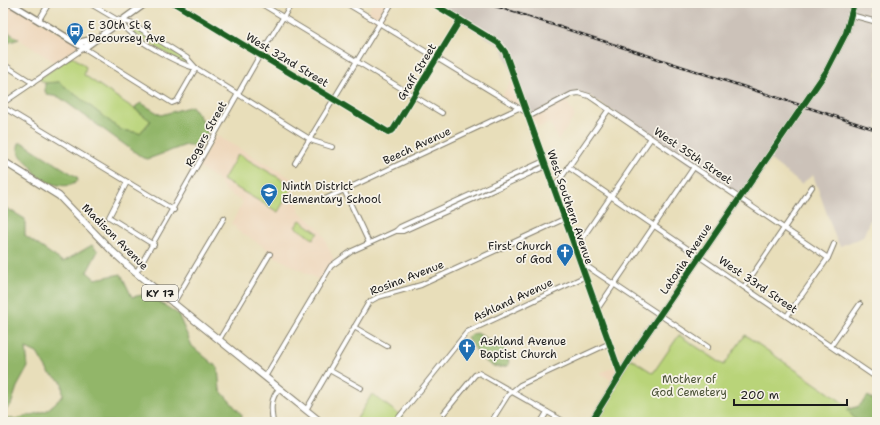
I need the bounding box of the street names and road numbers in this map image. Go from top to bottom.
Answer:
street label: West 32nd Street [243,29,331,91]
street label: Graff Street [394,41,440,103]
street label: Rogers Street [182,98,230,170]
street label: Beech Avenue [381,124,453,168]
street label: West 35th Street [651,124,735,188]
street label: West Southern Avenue [543,148,597,266]
street label: Madison Avenue [78,200,152,274]
street label: Latonia Avenue [657,221,715,297]
street label: West 33rd Street [716,253,801,317]
street label: Rosina Avenue [368,257,446,299]
street label: Ashland Avenue [471,275,555,325]
road number: KY 17 [142,285,178,301]

